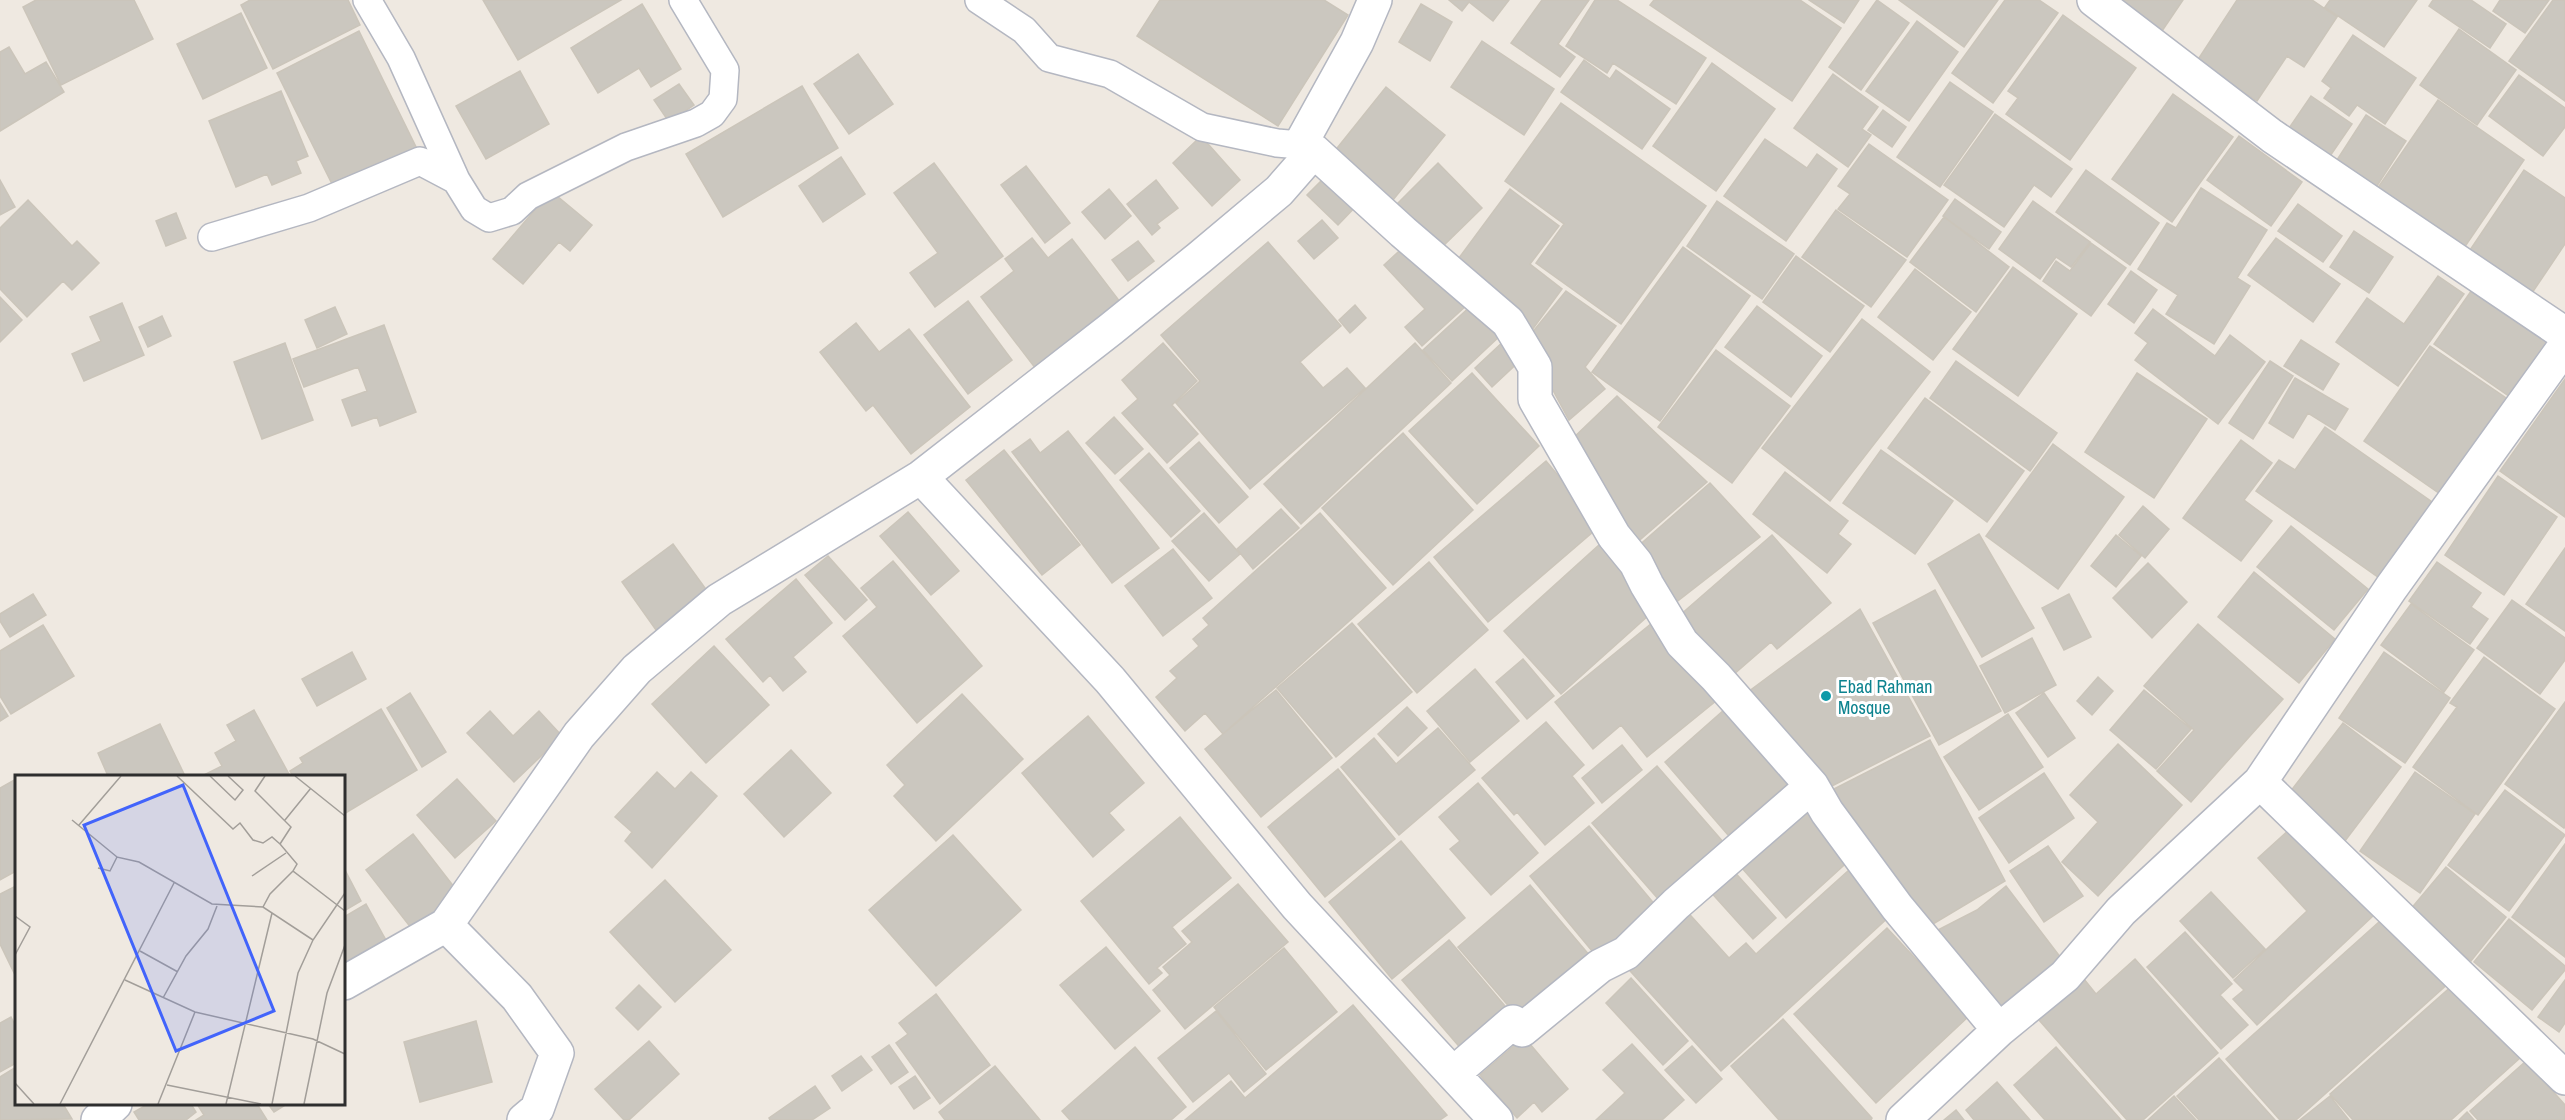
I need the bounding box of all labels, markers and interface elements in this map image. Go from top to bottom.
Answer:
place label: Ebad Rahman Mosque [1838,674,1932,720]
marker: Ebad Rahman Mosque [1819,689,1833,703]
inset map [15,775,345,1105]

